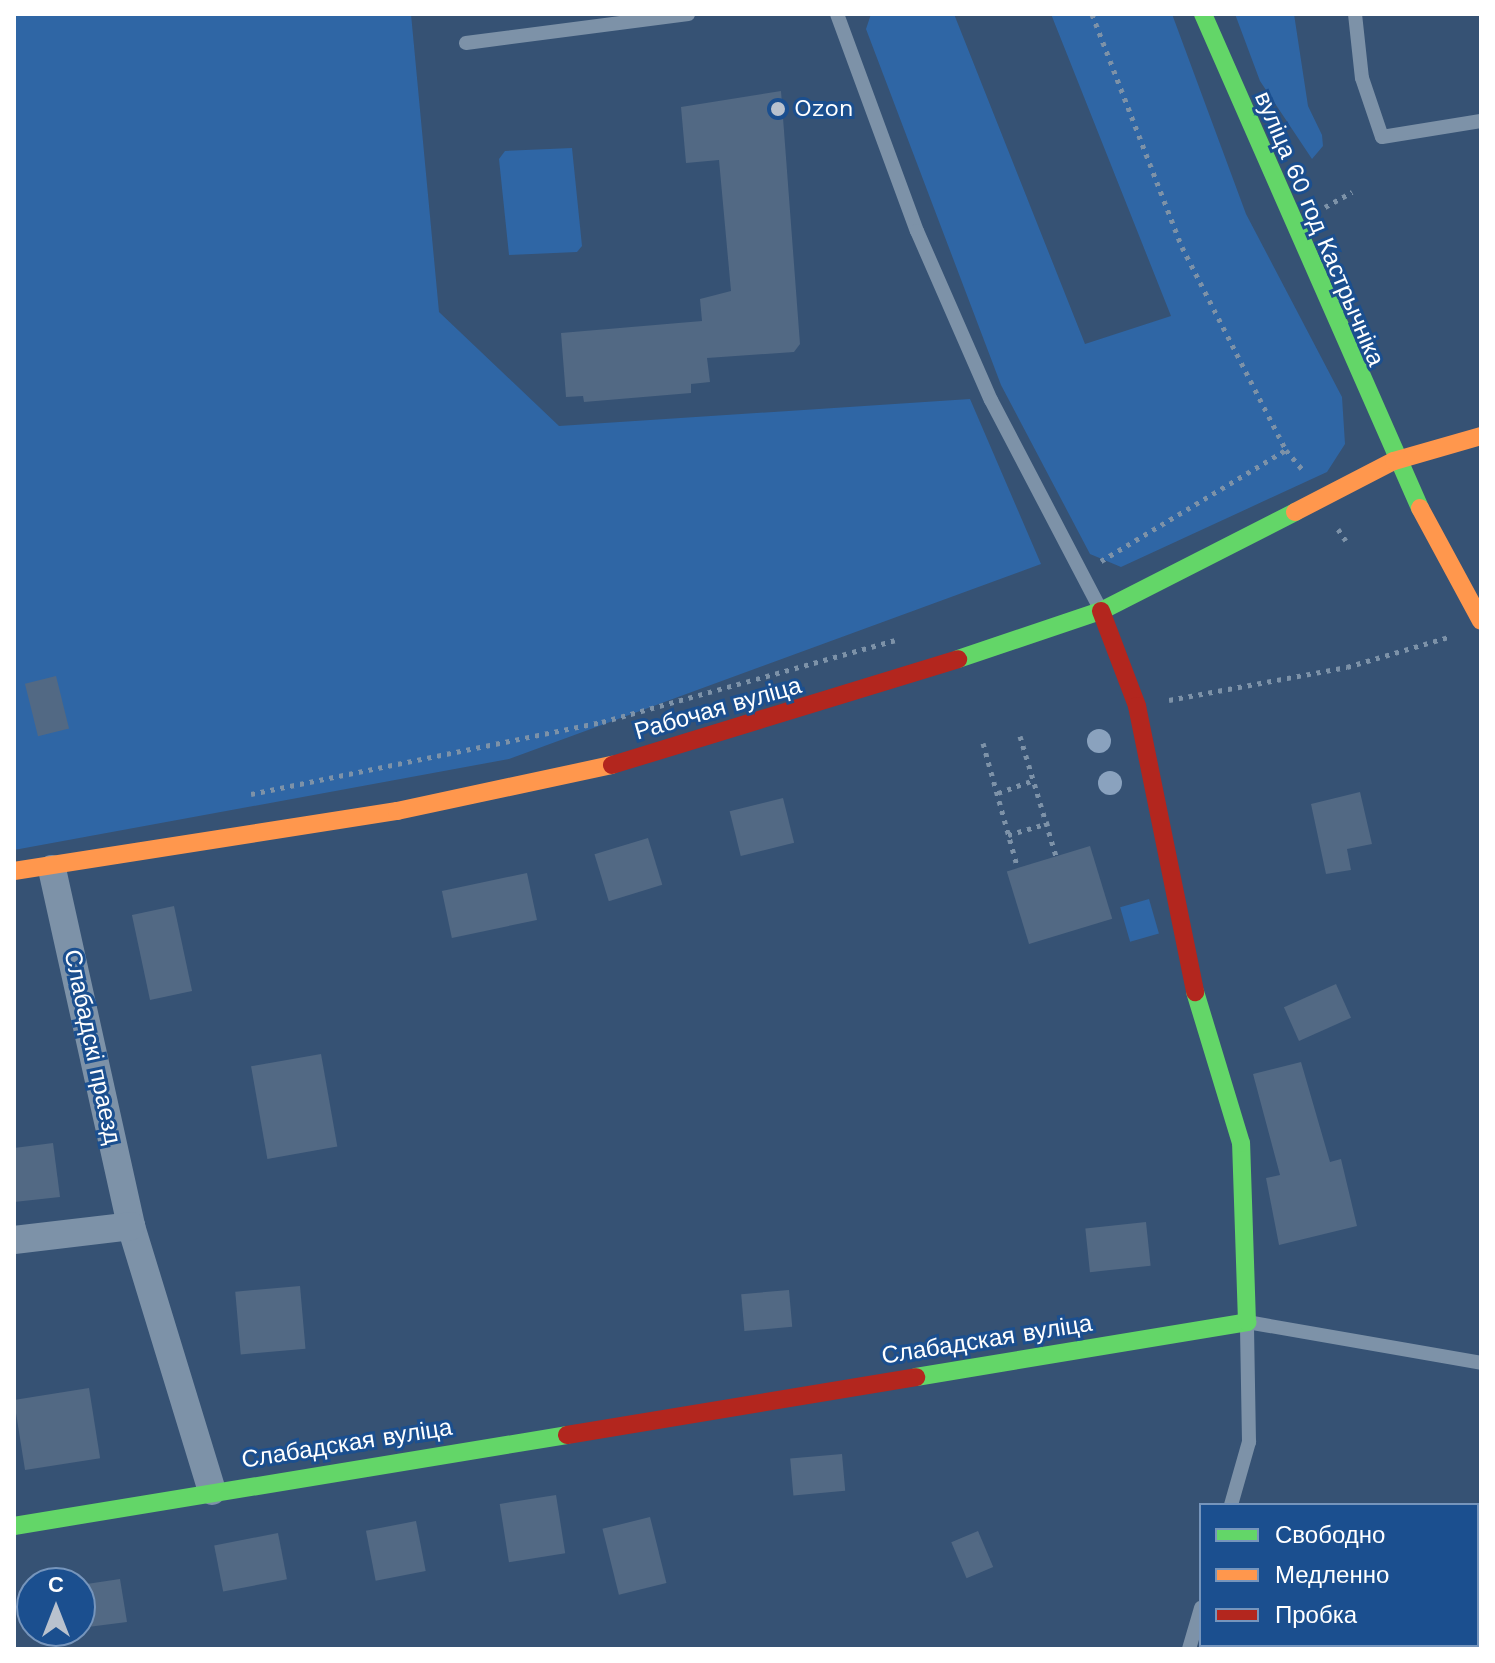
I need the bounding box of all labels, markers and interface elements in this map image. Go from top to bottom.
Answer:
street label: вуліца 60 год Кастрычніка [1248,87,1390,371]
place label: Ozon [794,95,854,123]
marker: Ozon [769,100,787,118]
street label: Рабочая вуліца [631,671,805,747]
street label: Слабадскі праезд [57,947,127,1147]
street label: Слабадская вуліца [880,1309,1094,1371]
street label: Слабадская вуліца [240,1413,454,1475]
legend [1199,1503,1479,1647]
text: Свободно [1275,1521,1385,1549]
text: Медленно [1275,1561,1389,1589]
north arrow [16,1567,96,1647]
text: С [48,1572,64,1597]
text: Пробка [1275,1601,1357,1629]

